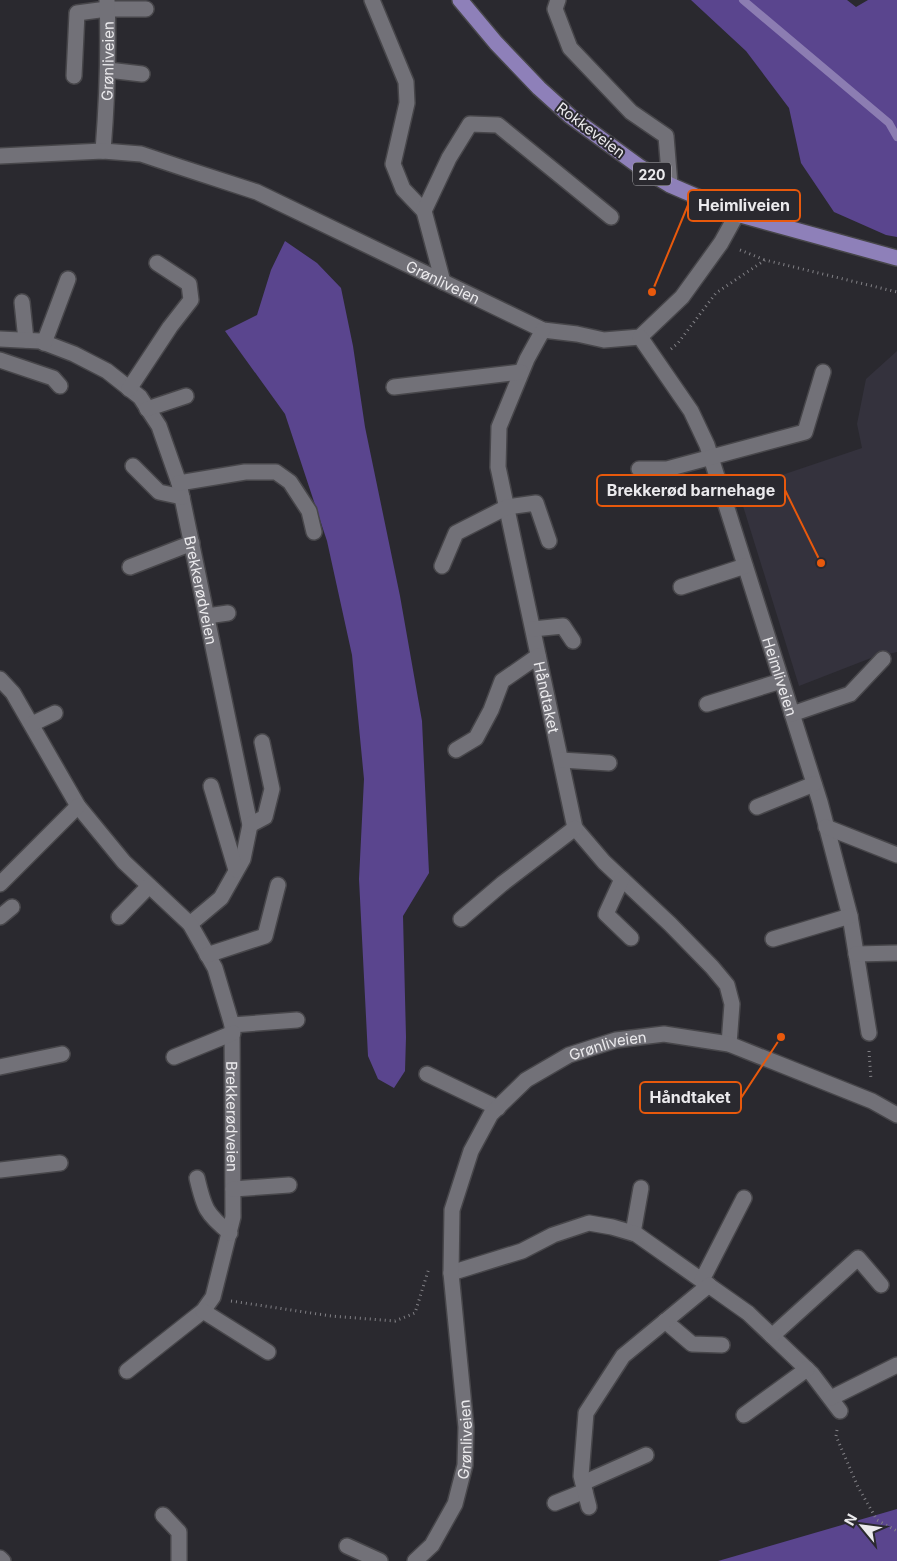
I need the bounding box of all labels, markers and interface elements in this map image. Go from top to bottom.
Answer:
street label: Grønliveien [97,21,117,102]
street label: Rokkeveien [553,98,629,162]
road number: 220 [633,162,671,185]
callout: Heimliveien [688,190,800,221]
text: Heimliveien [698,195,790,215]
street label: Grønliveien [403,256,483,308]
callout: Brekkerød barnehage [597,475,785,506]
text: Brekkerød barnehage [607,480,775,500]
street label: Brekkerødveien [181,534,222,646]
street label: Heimliveien [759,634,802,718]
street label: Håndtaket [530,660,564,735]
street label: Grønliveien [566,1027,648,1064]
street label: Brekkerødveien [223,1061,242,1172]
callout: Håndtaket [640,1082,741,1113]
text: Håndtaket [649,1087,731,1107]
street label: Grønliveien [452,1399,476,1481]
north arrow [837,1501,887,1551]
text: N [840,1511,860,1528]

